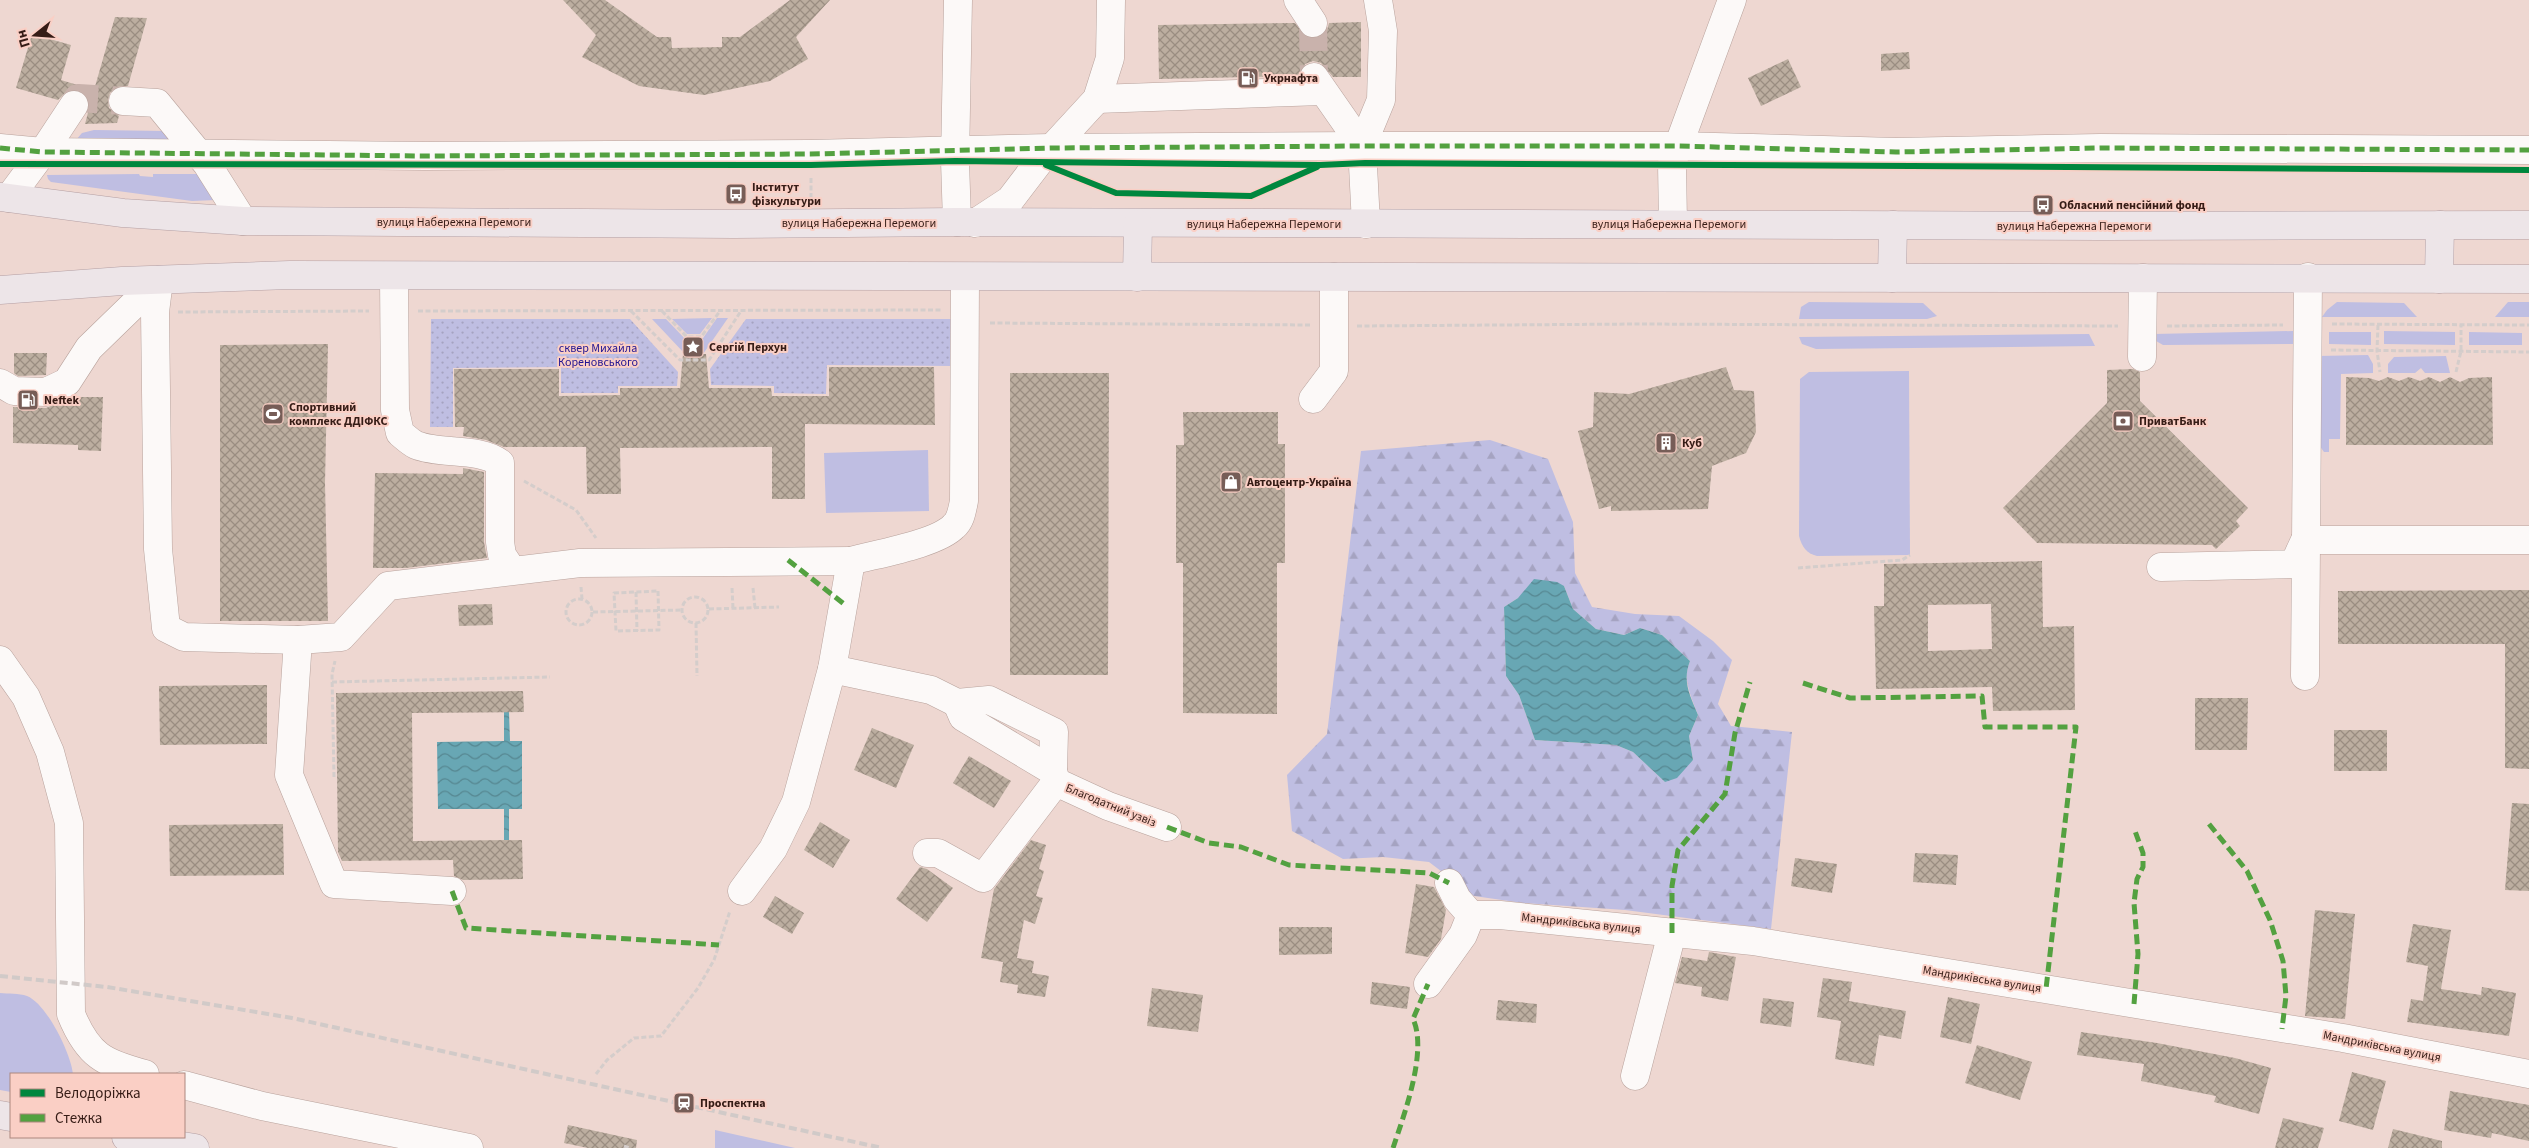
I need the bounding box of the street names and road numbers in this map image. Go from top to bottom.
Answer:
street label: вулиця Набережна Перемоги [377,214,531,231]
street label: вулиця Набережна Перемоги [782,215,936,232]
street label: вулиця Набережна Перемоги [1187,216,1341,233]
street label: вулиця Набережна Перемоги [1592,216,1746,233]
street label: вулиця Набережна Перемоги [1997,218,2151,235]
street label: Благодатний узвіз [1063,780,1159,831]
street label: Мандриківська вулиця [1521,909,1641,938]
street label: Мандриківська вулиця [1921,962,2042,997]
street label: Мандриківська вулиця [2322,1027,2442,1066]

